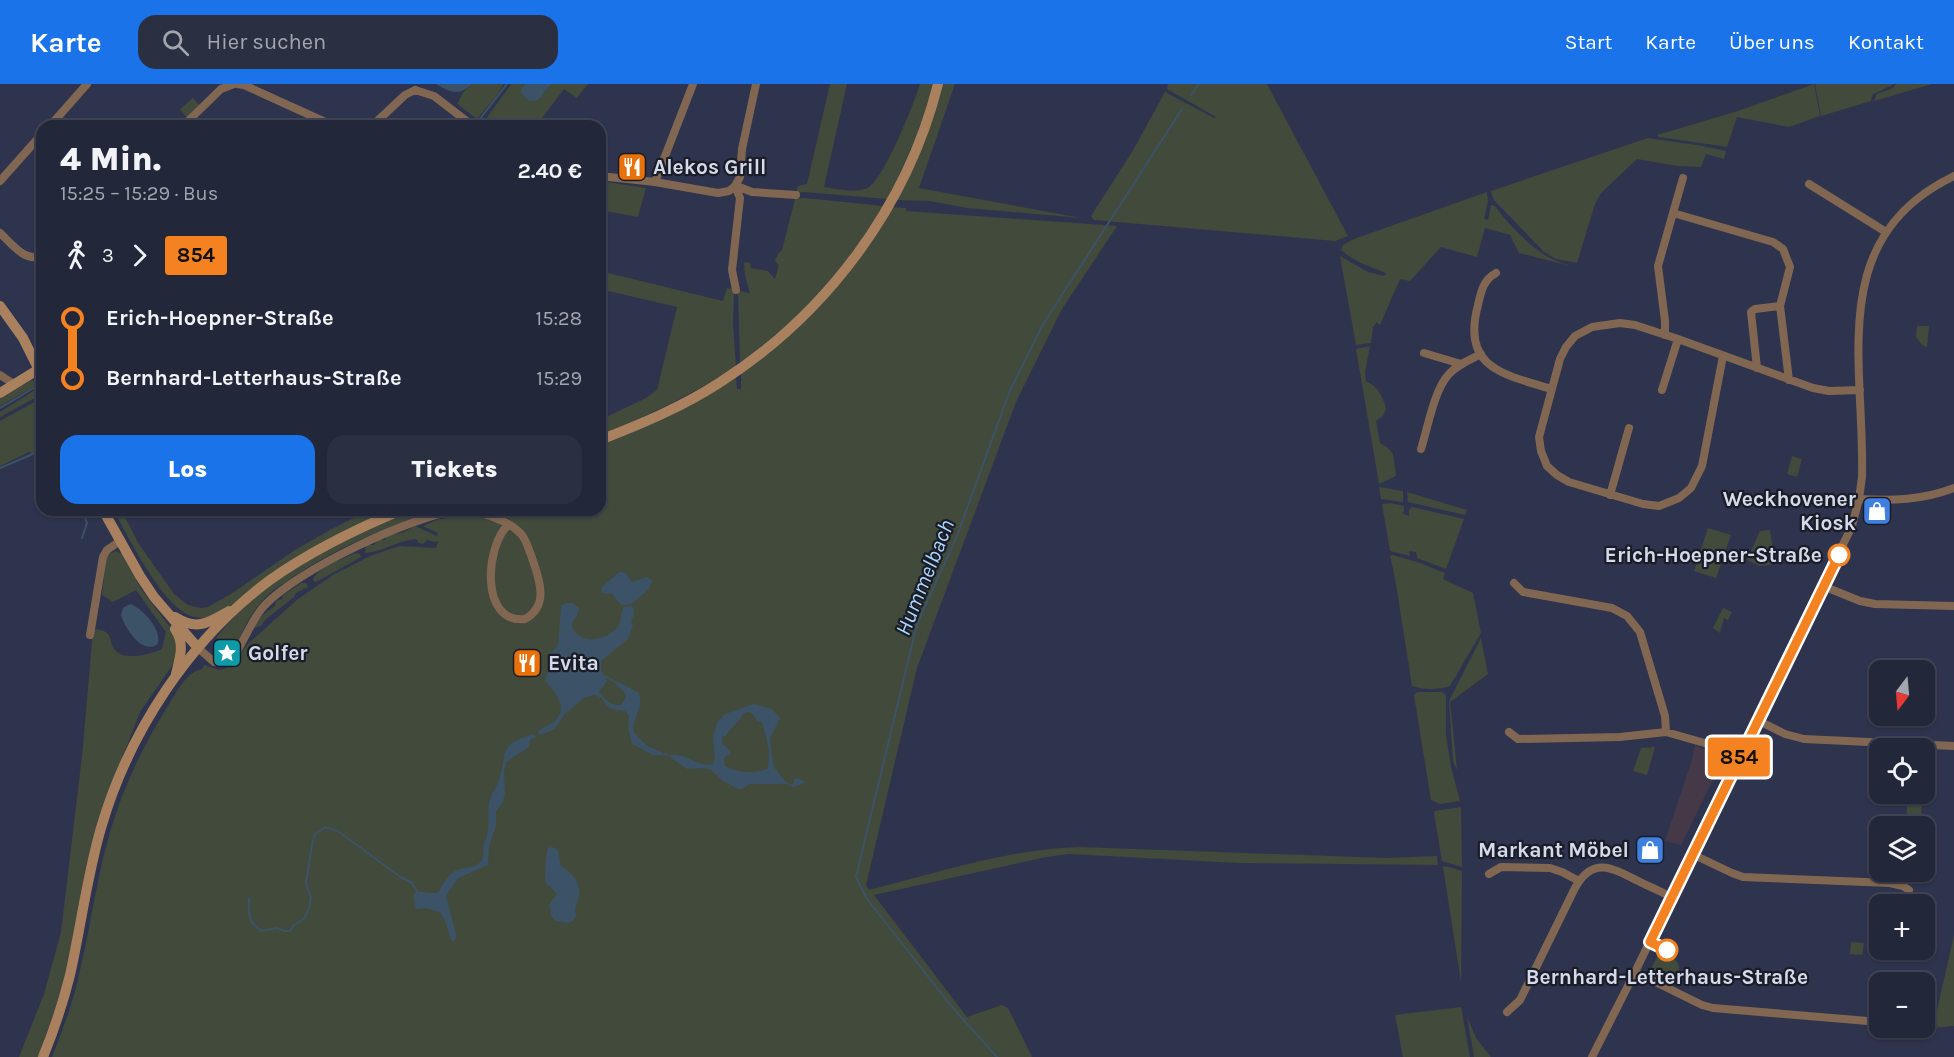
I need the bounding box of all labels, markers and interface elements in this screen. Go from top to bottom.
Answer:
search box [138,15,558,69]
text: Karte [30,26,102,59]
icon: search [159,26,192,59]
text: Hier suchen [207,29,326,55]
text: Start [1565,30,1612,54]
text: Karte [1645,30,1696,54]
text: Über uns [1729,30,1815,54]
text: Kontakt [1848,30,1924,54]
text: 4 Min. [60,140,161,178]
restaurant icon: Alekos Grill [616,151,648,183]
place label: Alekos Grill [653,155,767,179]
text: 2.40 € [517,158,582,184]
text: 15:25 – 15:29 · Bus [60,182,218,205]
icon: walk [60,239,93,272]
icon: forward [123,239,156,272]
text: 854 [177,243,215,267]
text: 3 [102,244,114,267]
text: Erich-Hoepner-Straße [106,305,334,331]
text: 15:28 [536,307,582,330]
text: Bernhard-Letterhaus-Straße [106,365,402,391]
text: 15:29 [536,367,582,390]
button: Los [60,435,315,504]
button: Tickets [327,435,582,504]
place label: Weckhovener Kiosk [1723,487,1857,535]
shop icon: Weckhovener Kiosk [1861,495,1893,527]
water label: Hummelbach [890,516,960,639]
place label: Erich-Hoepner-Straße [1605,543,1822,567]
marker: Erich-Hoepner-Straße [1828,544,1850,566]
place icon: Golfer [211,637,243,669]
place label: Golfer [248,641,308,665]
restaurant icon: Evita [511,647,543,679]
place label: Evita [548,651,599,675]
north arrow [1869,660,1935,726]
map controls [1869,660,1935,1038]
line badge: 854 [1704,738,1774,776]
button: locate [1869,738,1935,804]
text: 854 [1720,745,1758,769]
button: layers [1869,816,1935,882]
shop icon: Markant Möbel [1634,834,1666,866]
place label: Markant Möbel [1478,838,1629,862]
button: + [1869,894,1935,960]
marker: Bernhard-Letterhaus-Straße [1656,939,1678,961]
place label: Bernhard-Letterhaus-Straße [1526,965,1808,989]
button: − [1869,972,1935,1038]

